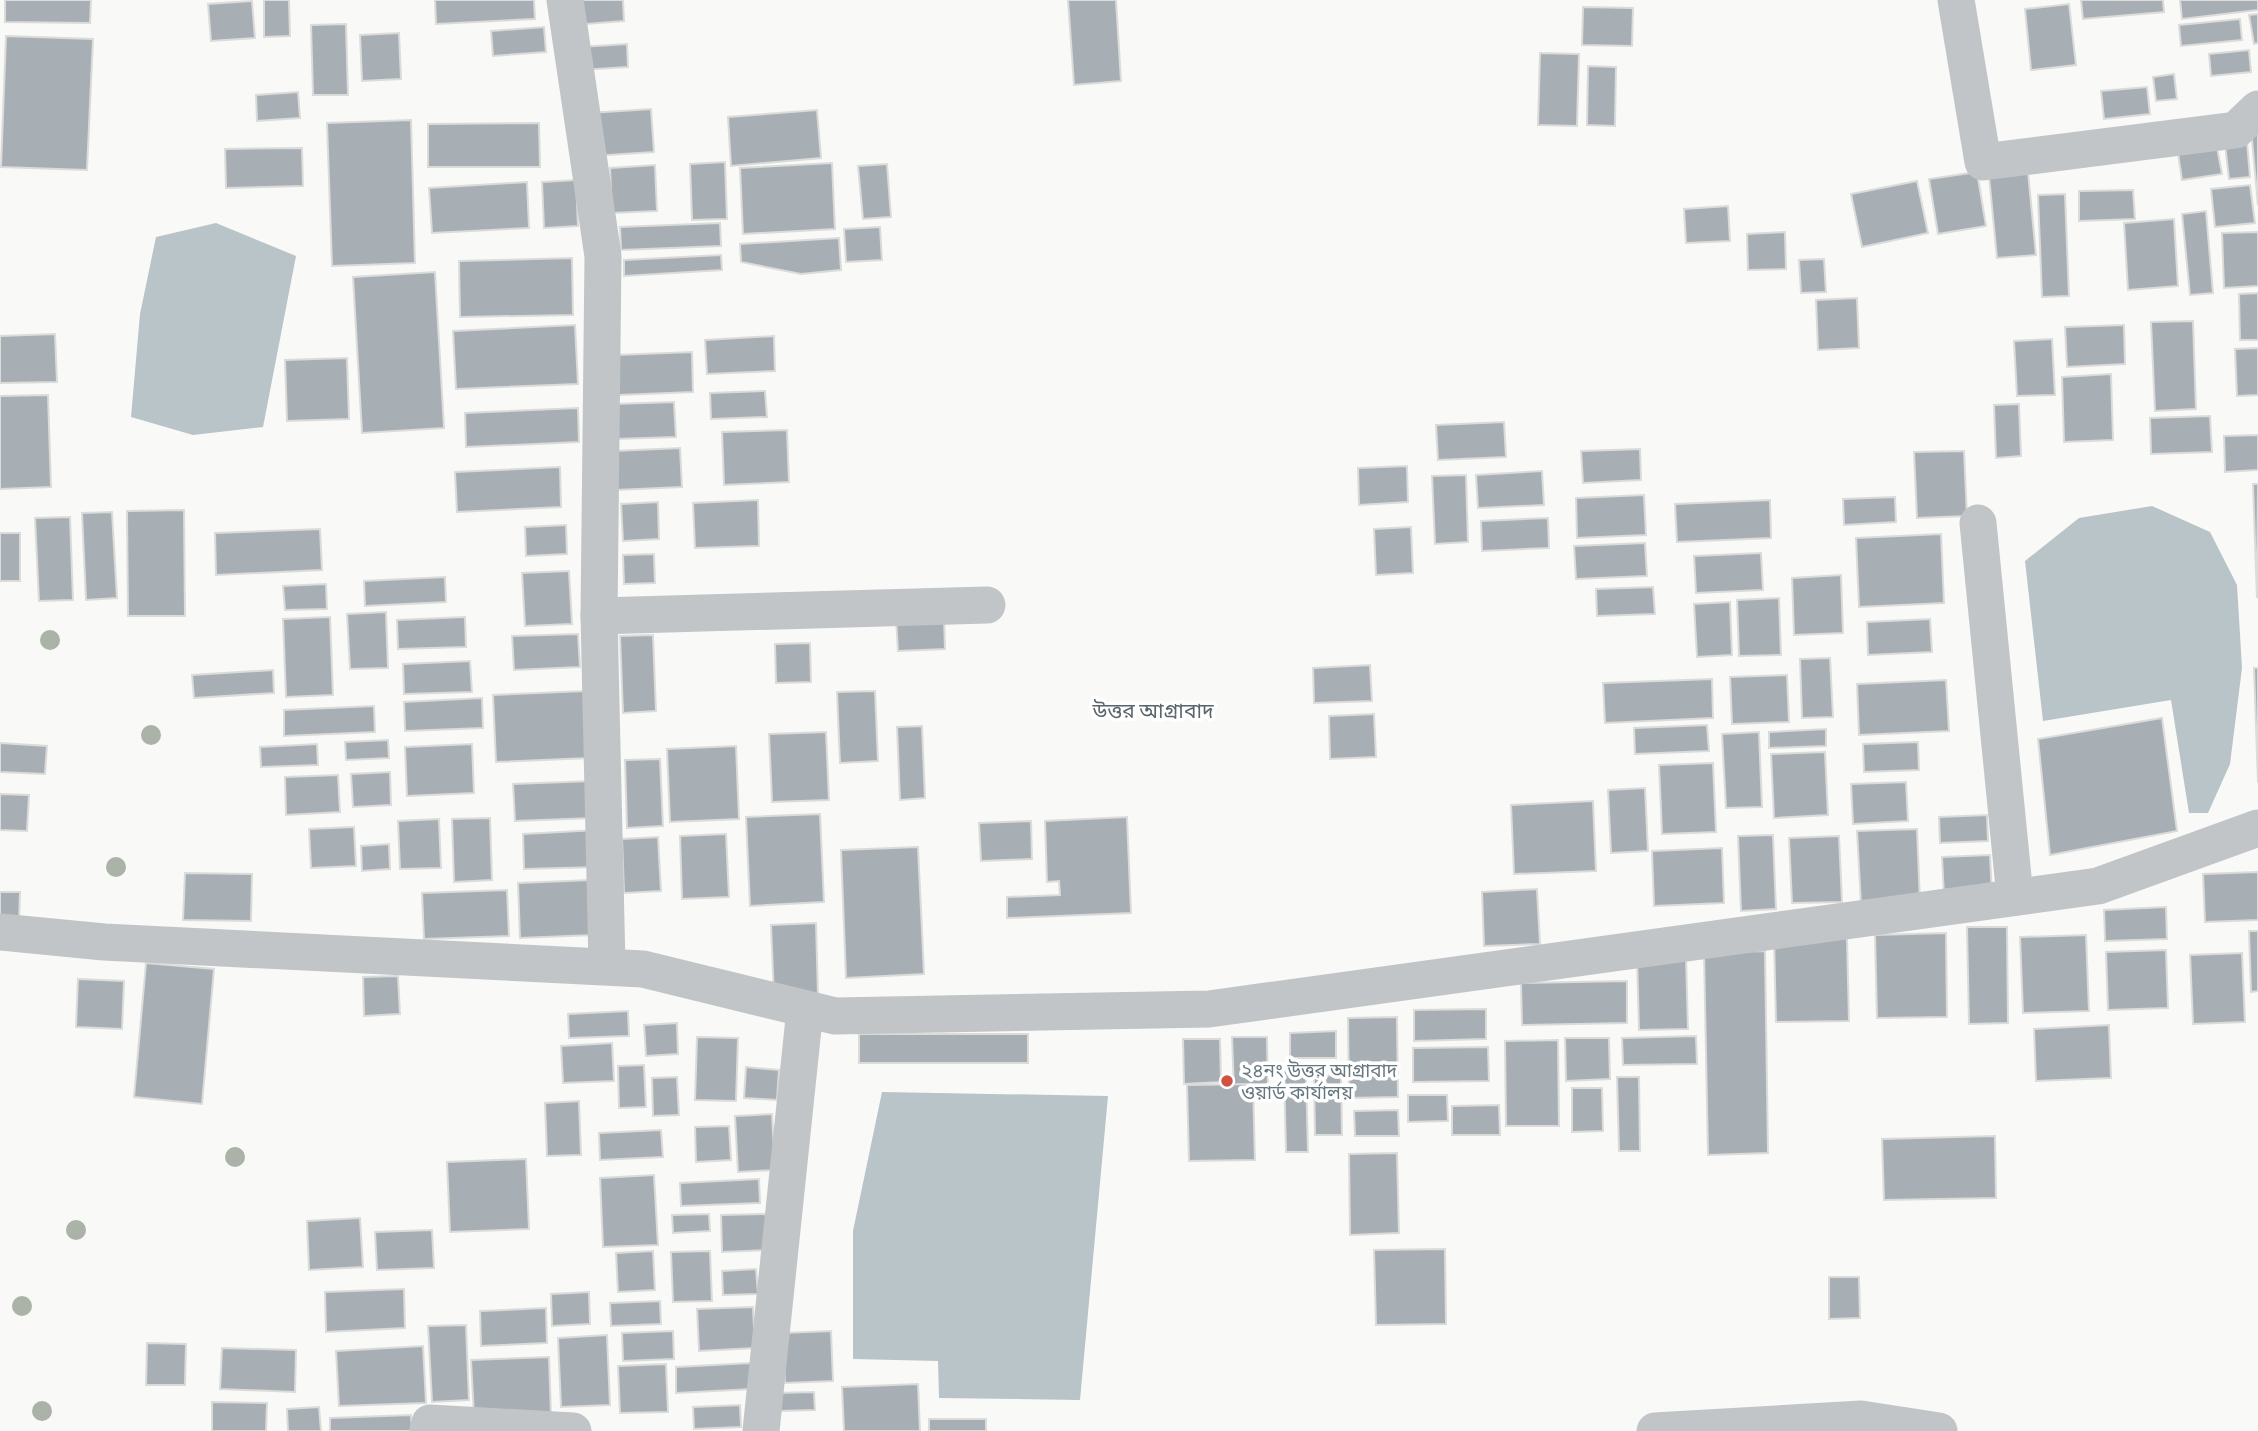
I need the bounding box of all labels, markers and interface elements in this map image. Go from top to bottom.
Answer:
district label: উত্তর আগ্রাবাদ [1091,698,1214,724]
place label: ২৪নং উত্তর আগ্রাবাদ ওয়ার্ড কার্যালয় [1241,1059,1398,1105]
marker: ২৪নং উত্তর আগ্রাবাদ ওয়ার্ড কার্যালয় [1219,1073,1235,1089]

